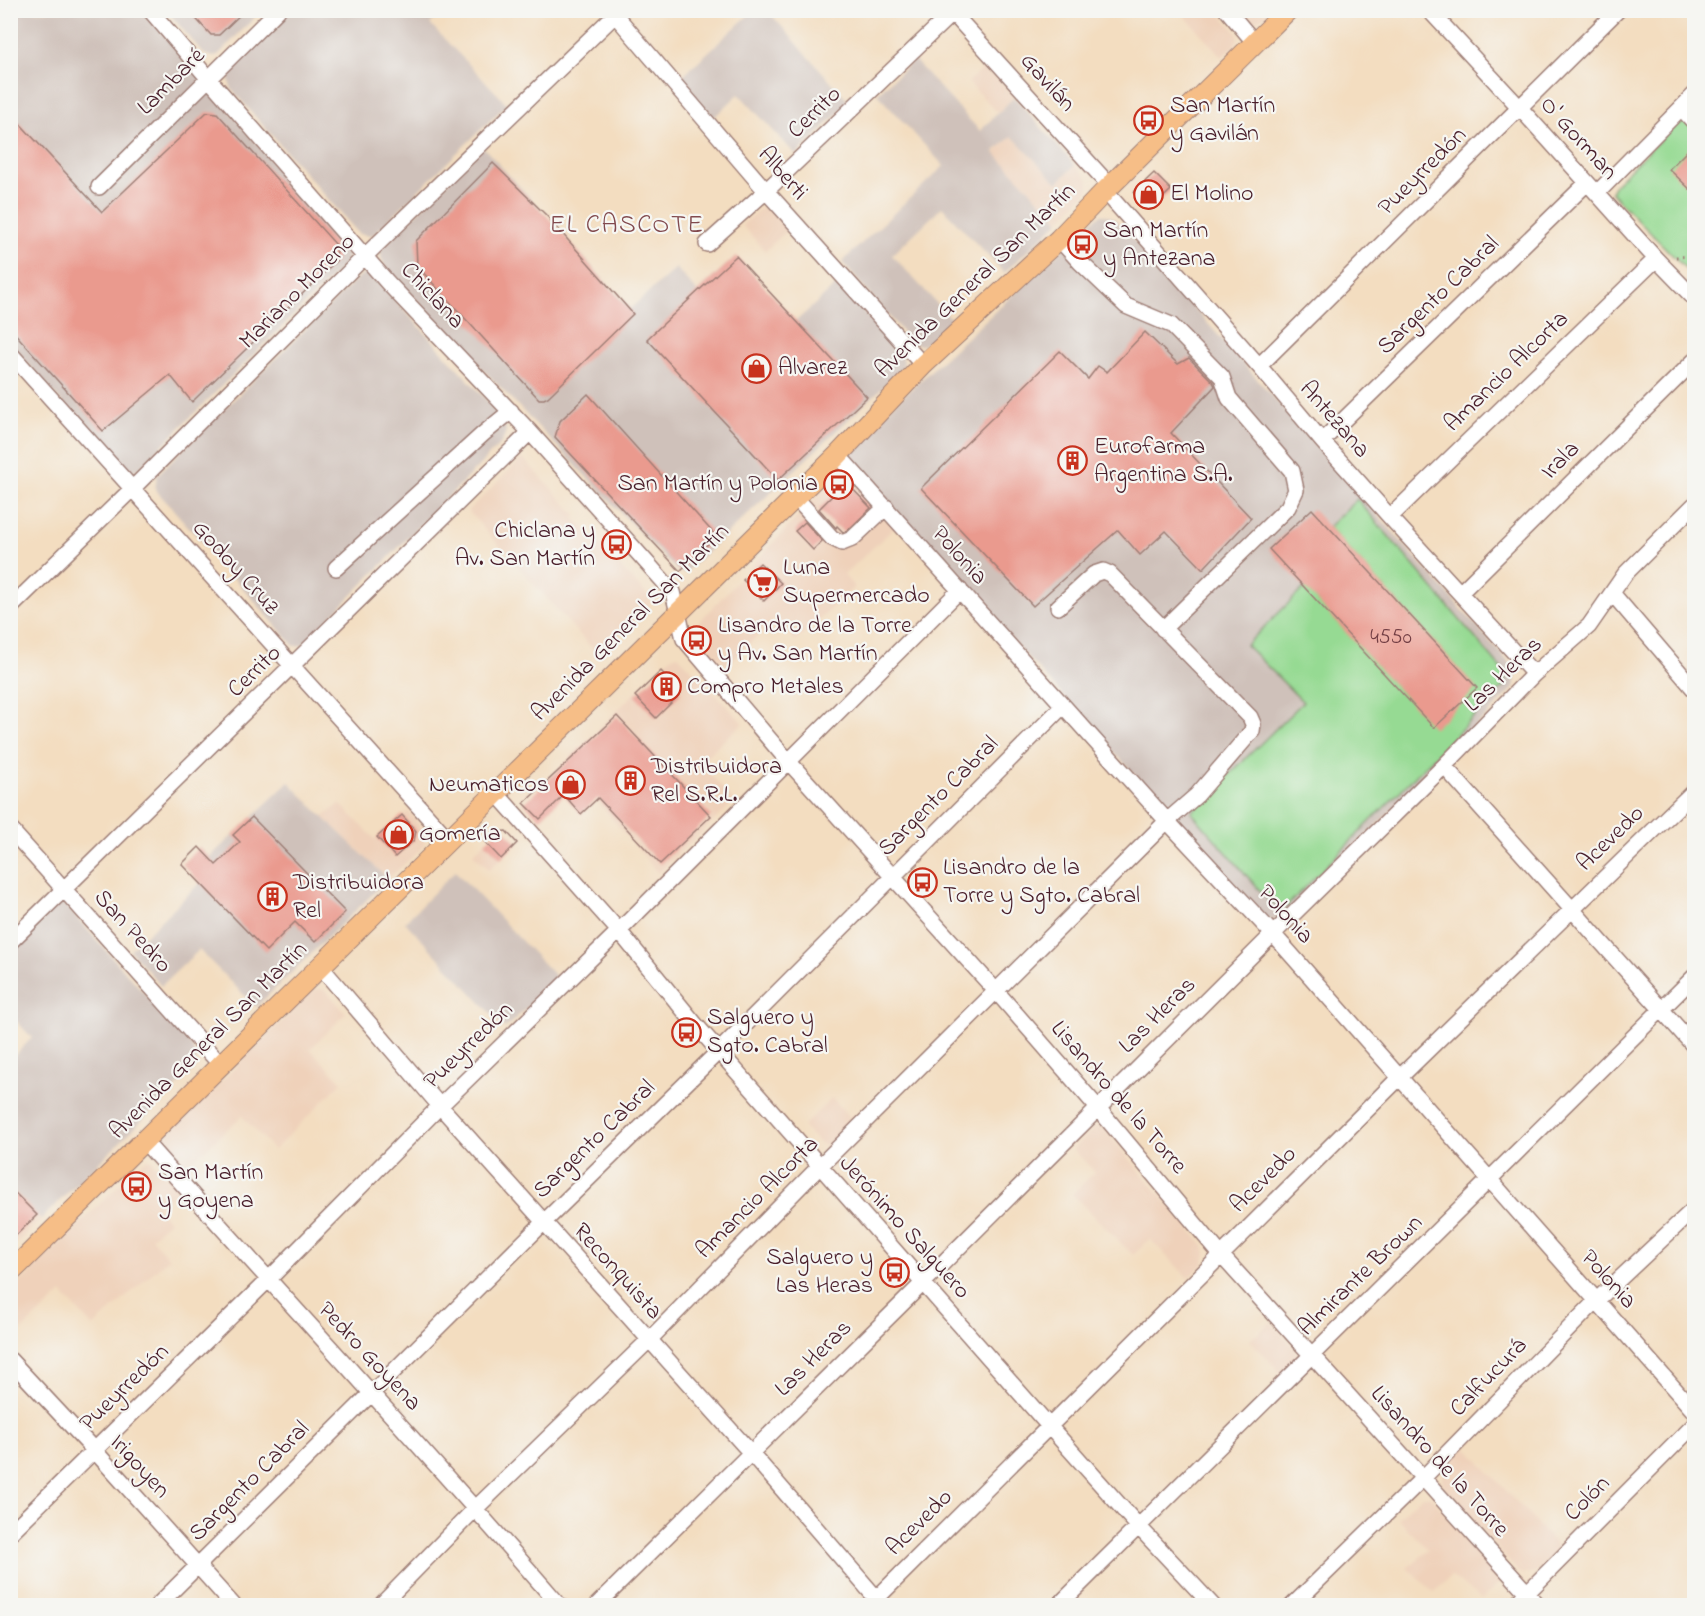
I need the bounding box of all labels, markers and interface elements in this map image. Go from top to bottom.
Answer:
street label: Lambaré [130,40,214,124]
street label: Gavilán [1011,45,1083,121]
street label: Cerrito [780,78,850,148]
place label: San Martín y Gavilán [1170,89,1275,153]
street label: O' Gorman [1531,89,1625,189]
bus stop icon: San Martín y Gavilán [1133,104,1165,136]
street label: Pueyrredón [1370,119,1476,225]
street label: Alberti [748,139,816,209]
street label: Avenida General San Martín [867,175,1085,387]
place label: El Molino [1170,177,1254,212]
shop icon: El Molino [1133,178,1165,210]
district label: EL CASCOTE [549,207,705,245]
place label: San Martín y Antezana [1103,214,1216,278]
street label: Mariano Moreno [232,226,364,358]
street label: Sargento Cabral [1370,228,1508,364]
bus stop icon: San Martín y Antezana [1066,229,1098,261]
street label: Chiclana [391,254,473,338]
street label: Amancio Alcorta [1437,303,1577,441]
place label: Alvarez [778,351,848,386]
shop icon: Alvarez [741,352,773,384]
street label: Antezana [1290,373,1378,467]
place label: Eurofarma Argentina S.A. [1094,430,1233,493]
street label: Irala [1533,433,1589,489]
building icon: Eurofarma Argentina S.A. [1057,445,1089,477]
place label: San Martín y Polonia [617,467,818,503]
bus stop icon: San Martín y Polonia [823,468,855,500]
street label: Godoy Cruz [182,513,288,625]
place label: Chiclana y Av. San Martín [455,514,595,577]
street label: Avenida General San Martín [524,516,738,730]
street label: Polonia [923,518,995,594]
bus stop icon: Chiclana y Av. San Martín [600,529,632,561]
place label: Luna Supermercado [783,551,930,614]
supermarket icon: Luna Supermercado [746,566,778,598]
place label: Lisandro de la Torre y Av. San Martín [718,609,912,673]
house number: 4550 [1370,623,1412,653]
bus stop icon: Lisandro de la Torre y Av. San Martín [681,624,713,656]
street label: Las Heras [1457,629,1551,721]
street label: Cerrito [220,637,290,707]
place label: Compro Metales [687,670,844,705]
building icon: Compro Metales [650,671,682,703]
street label: Sargento Cabral [870,728,1008,866]
place label: Distribuidora Rel S.R.L. [650,750,782,813]
building icon: Distribuidora Rel S.R.L. [614,765,646,797]
place label: Neumaticos [429,768,549,803]
shop icon: Neumaticos [554,769,586,801]
street label: Acevedo [1569,798,1653,880]
place label: Gomería [419,817,501,852]
shop icon: Gomería [382,818,414,850]
place label: Lisandro de la Torre y Sgto. Cabral [943,851,1140,915]
place label: Distribuidora Rel [292,866,424,929]
bus stop icon: Lisandro de la Torre y Sgto. Cabral [906,866,938,898]
street label: Polonia [1249,877,1321,953]
building icon: Distribuidora Rel [256,881,288,913]
street label: San Pedro [85,882,179,982]
street label: Avenida General San Martín [102,934,316,1148]
street label: Las Heras [1111,969,1205,1063]
street label: Pueyrredón [416,994,523,1099]
place label: Salguero y Sgto. Cabral [707,1001,828,1064]
street label: Lisandro de la Torre [1041,1013,1195,1183]
bus stop icon: Salguero y Sgto. Cabral [670,1016,702,1048]
street label: Sargento Cabral [526,1072,664,1208]
street label: Amancio Alcorta [688,1128,828,1268]
street label: Acevedo [1222,1138,1306,1222]
street label: Jerónimo Salguero [830,1148,978,1308]
place label: San Martín y Goyena [158,1156,263,1220]
bus stop icon: San Martín y Goyena [121,1171,153,1203]
street label: Almirante Brown [1290,1207,1432,1345]
street label: Reconquista [564,1216,670,1328]
place label: Salguero y Las Heras [766,1241,873,1304]
street label: Polonia [1572,1242,1644,1318]
bus stop icon: Salguero y Las Heras [878,1256,910,1288]
street label: Pedro Goyena [308,1294,429,1420]
street label: Las Heras [767,1312,861,1406]
street label: Calfucurá [1442,1330,1536,1426]
street label: Pueyrredón [72,1336,179,1441]
street label: Lisandro de la Torre [1361,1378,1517,1546]
street label: Sargento Cabral [181,1413,319,1551]
street label: Irigoyen [100,1427,178,1508]
street label: Colón [1557,1468,1619,1530]
street label: Acevedo [878,1481,962,1565]

